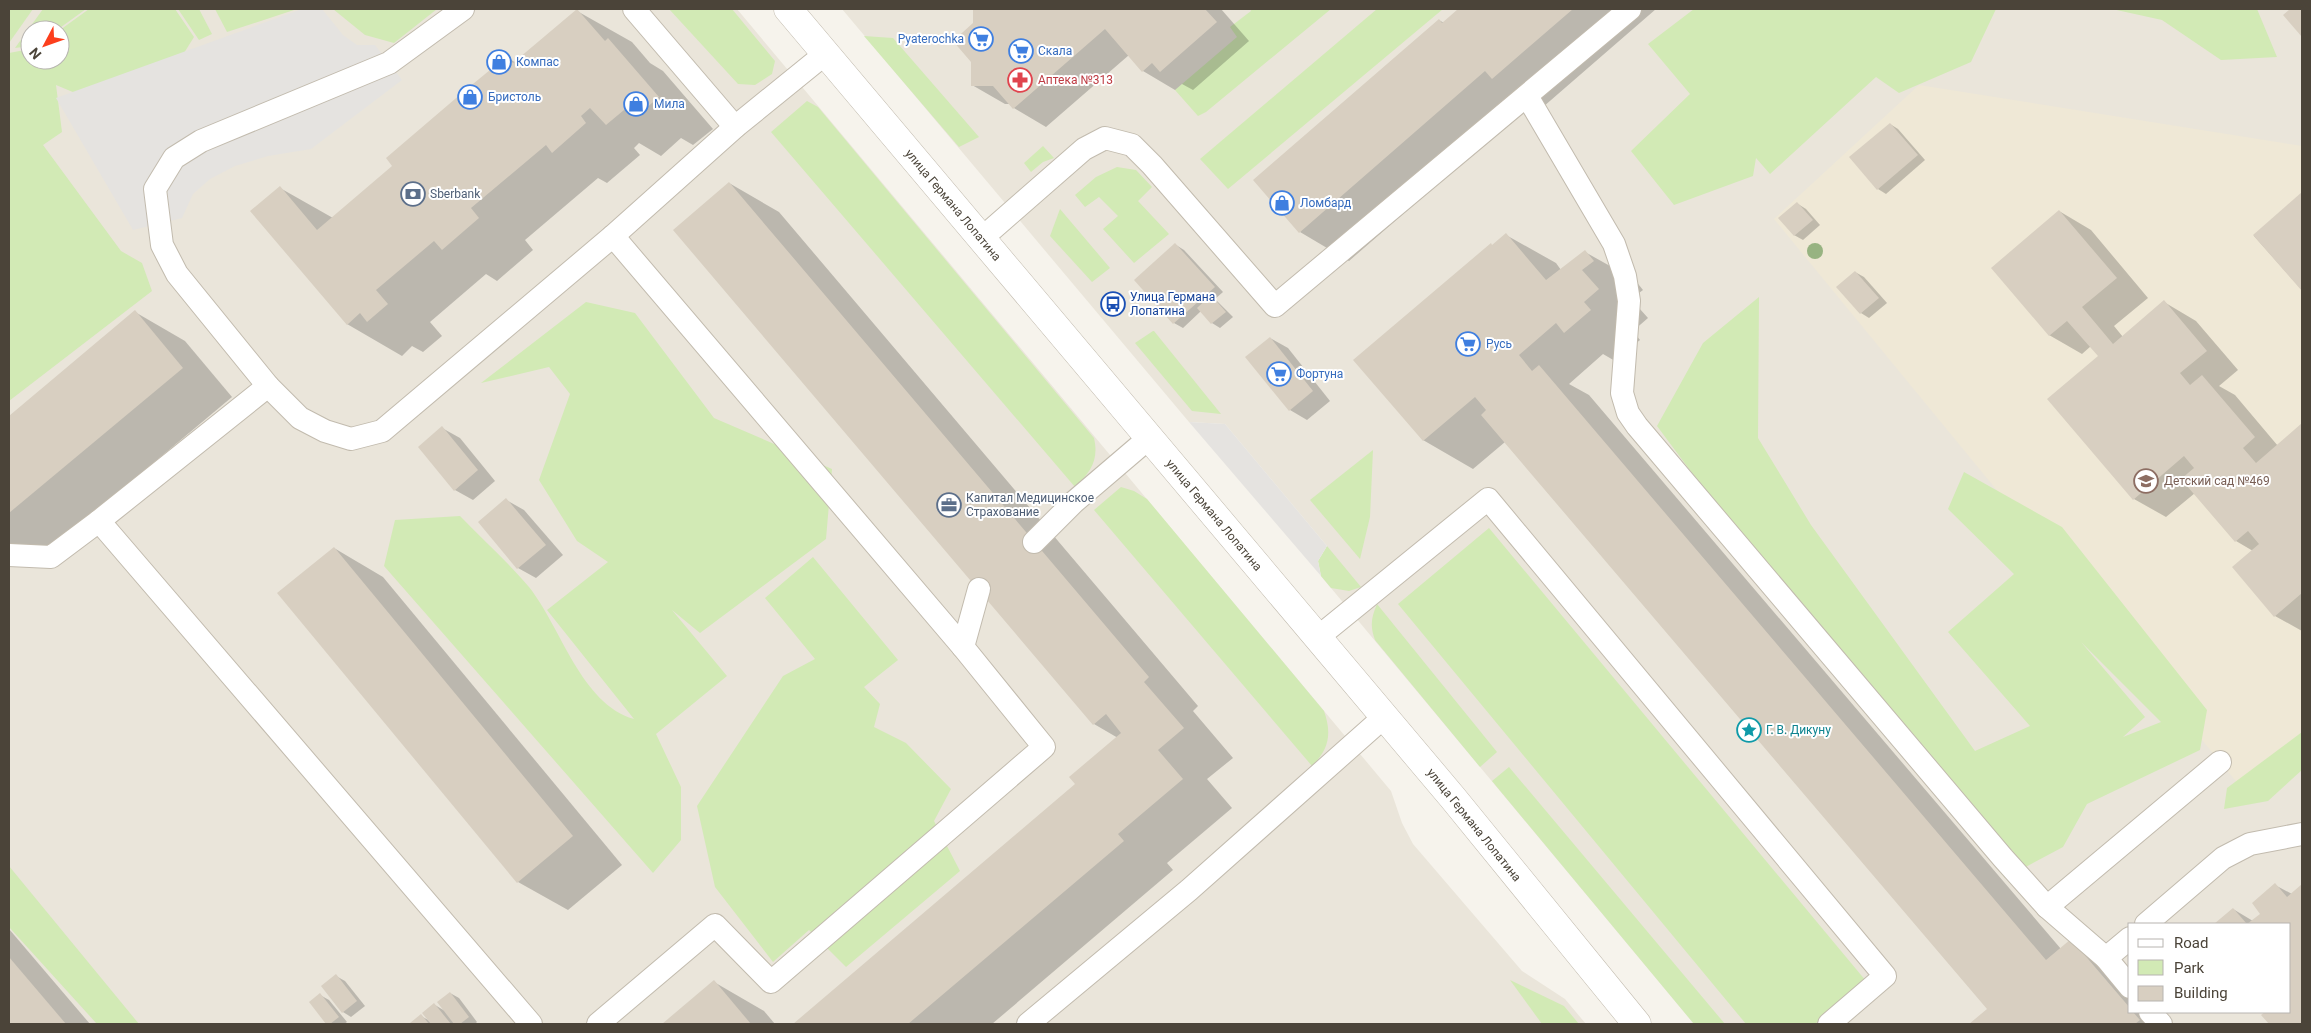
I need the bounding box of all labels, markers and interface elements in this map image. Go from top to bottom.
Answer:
north arrow [20,20,70,70]
supermarket icon: Pyaterochka [968,26,994,52]
place label: Pyaterochka [898,32,964,46]
supermarket icon: Скала [1008,38,1034,64]
place label: Скала [1038,44,1072,58]
text: N [26,45,44,63]
shop icon: Компас [486,49,512,75]
place label: Компас [516,55,559,69]
pharmacy icon: Аптека №313 [1007,67,1033,93]
place label: Аптека №313 [1038,73,1113,87]
shop icon: Бристоль [457,84,483,110]
place label: Бристоль [488,90,541,104]
shop icon: Мила [623,91,649,117]
place label: Мила [654,97,685,111]
street label: улица Германа Лопатина [902,146,1004,264]
bank icon: Sberbank [400,181,426,207]
place label: Sberbank [430,187,481,201]
shop icon: Ломбард [1269,190,1295,216]
place label: Ломбард [1300,196,1351,210]
place label: Улица Германа Лопатина [1130,290,1215,318]
bus stop icon: Улица Германа Лопатина [1100,291,1126,317]
supermarket icon: Русь [1455,331,1481,357]
place label: Русь [1486,337,1512,351]
supermarket icon: Фортуна [1266,361,1292,387]
place label: Фортуна [1296,367,1343,381]
street label: улица Германа Лопатина [1163,456,1265,574]
school or university icon: Детский сад №469 [2133,468,2159,494]
place label: Детский сад №469 [2164,474,2270,488]
place label: Капитал Медицинское Страхование [966,491,1094,519]
office icon: Капитал Медицинское Страхование [936,492,962,518]
place icon: Г. В. Дикуну [1736,717,1762,743]
place label: Г. В. Дикуну [1766,723,1831,737]
street label: улица Германа Лопатина [1424,766,1524,884]
legend [2128,923,2291,1013]
text: Road [2174,934,2208,952]
text: Park [2174,959,2205,977]
text: Building [2174,984,2228,1002]

